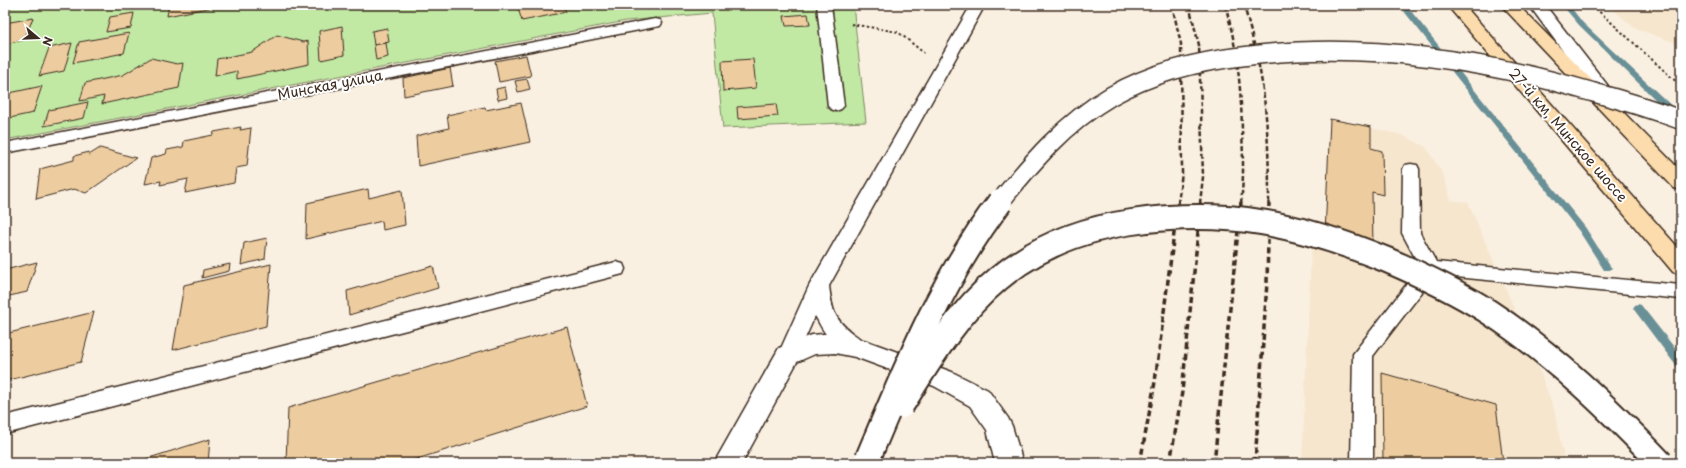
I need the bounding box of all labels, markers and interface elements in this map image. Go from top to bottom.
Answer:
north arrow [18,18,58,58]
text: N [38,35,57,49]
street label: 27-й км, Минское шоссе [1504,63,1633,206]
street label: Минская улица [275,64,385,105]

